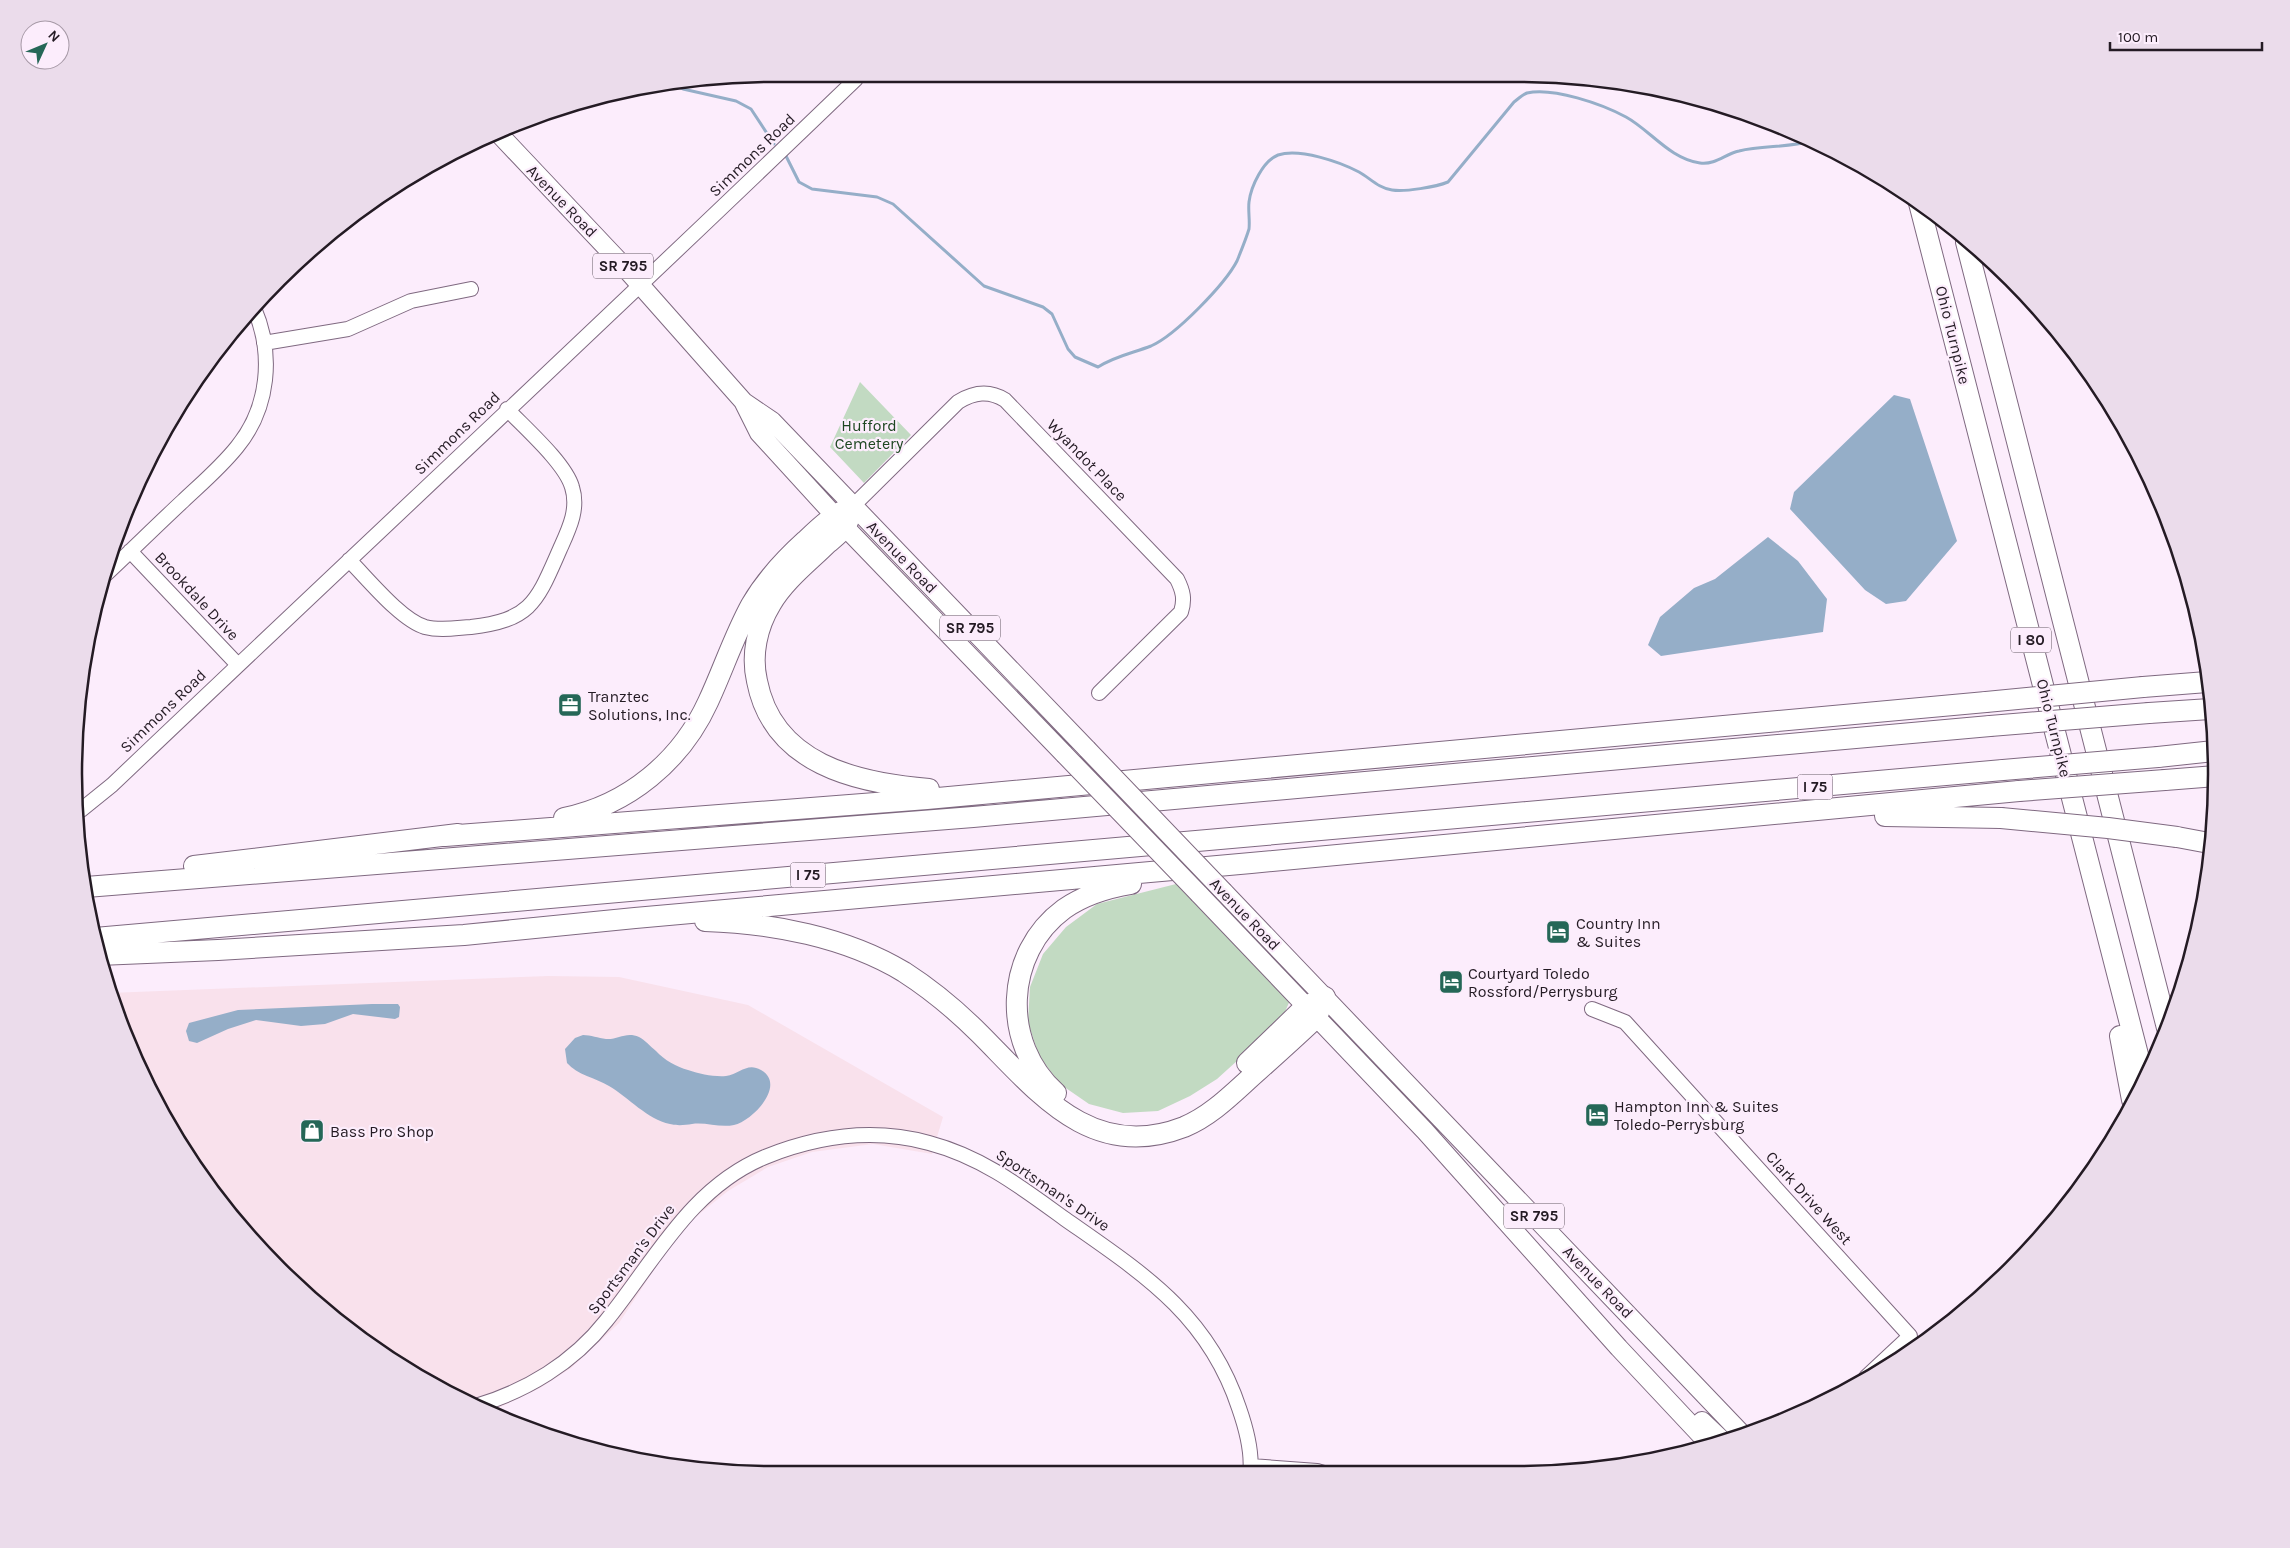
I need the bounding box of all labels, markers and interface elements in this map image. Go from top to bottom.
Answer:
north arrow [20,20,70,70]
scale bar [2110,20,2262,52]
text: N [44,27,64,46]
text: 100 m [2118,28,2158,46]
street label: Simmons Road [705,109,799,201]
street label: Avenue Road [523,161,601,241]
road number: SR 795 [593,254,653,278]
street label: Ohio Turnpike [1932,284,1974,386]
street label: Simmons Road [410,387,504,479]
street label: Wyandot Place [1043,415,1131,505]
park label: Hufford Cemetery [835,416,904,453]
street label: Avenue Road [863,517,941,597]
street label: Brookdale Drive [151,548,243,644]
road number: SR 795 [940,616,1000,640]
road number: I 80 [2011,628,2051,652]
street label: Simmons Road [116,665,210,757]
street label: Ohio Turnpike [2033,677,2075,779]
place label: Tranztec Solutions, Inc. [588,687,691,724]
office icon: Tranztec Solutions, Inc. [557,692,583,718]
road number: I 75 [1798,774,1832,800]
road number: I 75 [790,862,826,888]
street label: Avenue Road [1206,874,1284,954]
place label: Country Inn & Suites [1576,914,1661,951]
hotel icon: Country Inn & Suites [1545,919,1571,945]
place label: Courtyard Toledo Rossford/Perrysburg [1468,964,1618,1001]
hotel icon: Courtyard Toledo Rossford/Perrysburg [1438,969,1464,995]
place label: Hampton Inn & Suites Toledo-Perrysburg [1614,1097,1779,1134]
hotel icon: Hampton Inn & Suites Toledo-Perrysburg [1584,1102,1610,1128]
shop icon: Bass Pro Shop [299,1118,325,1144]
place label: Bass Pro Shop [330,1122,434,1141]
street label: Sportsman's Drive [992,1145,1114,1235]
street label: Clark Drive West [1762,1147,1856,1249]
street label: Sportsman's Drive [583,1200,679,1318]
road number: SR 795 [1504,1204,1564,1228]
street label: Avenue Road [1559,1242,1637,1322]

